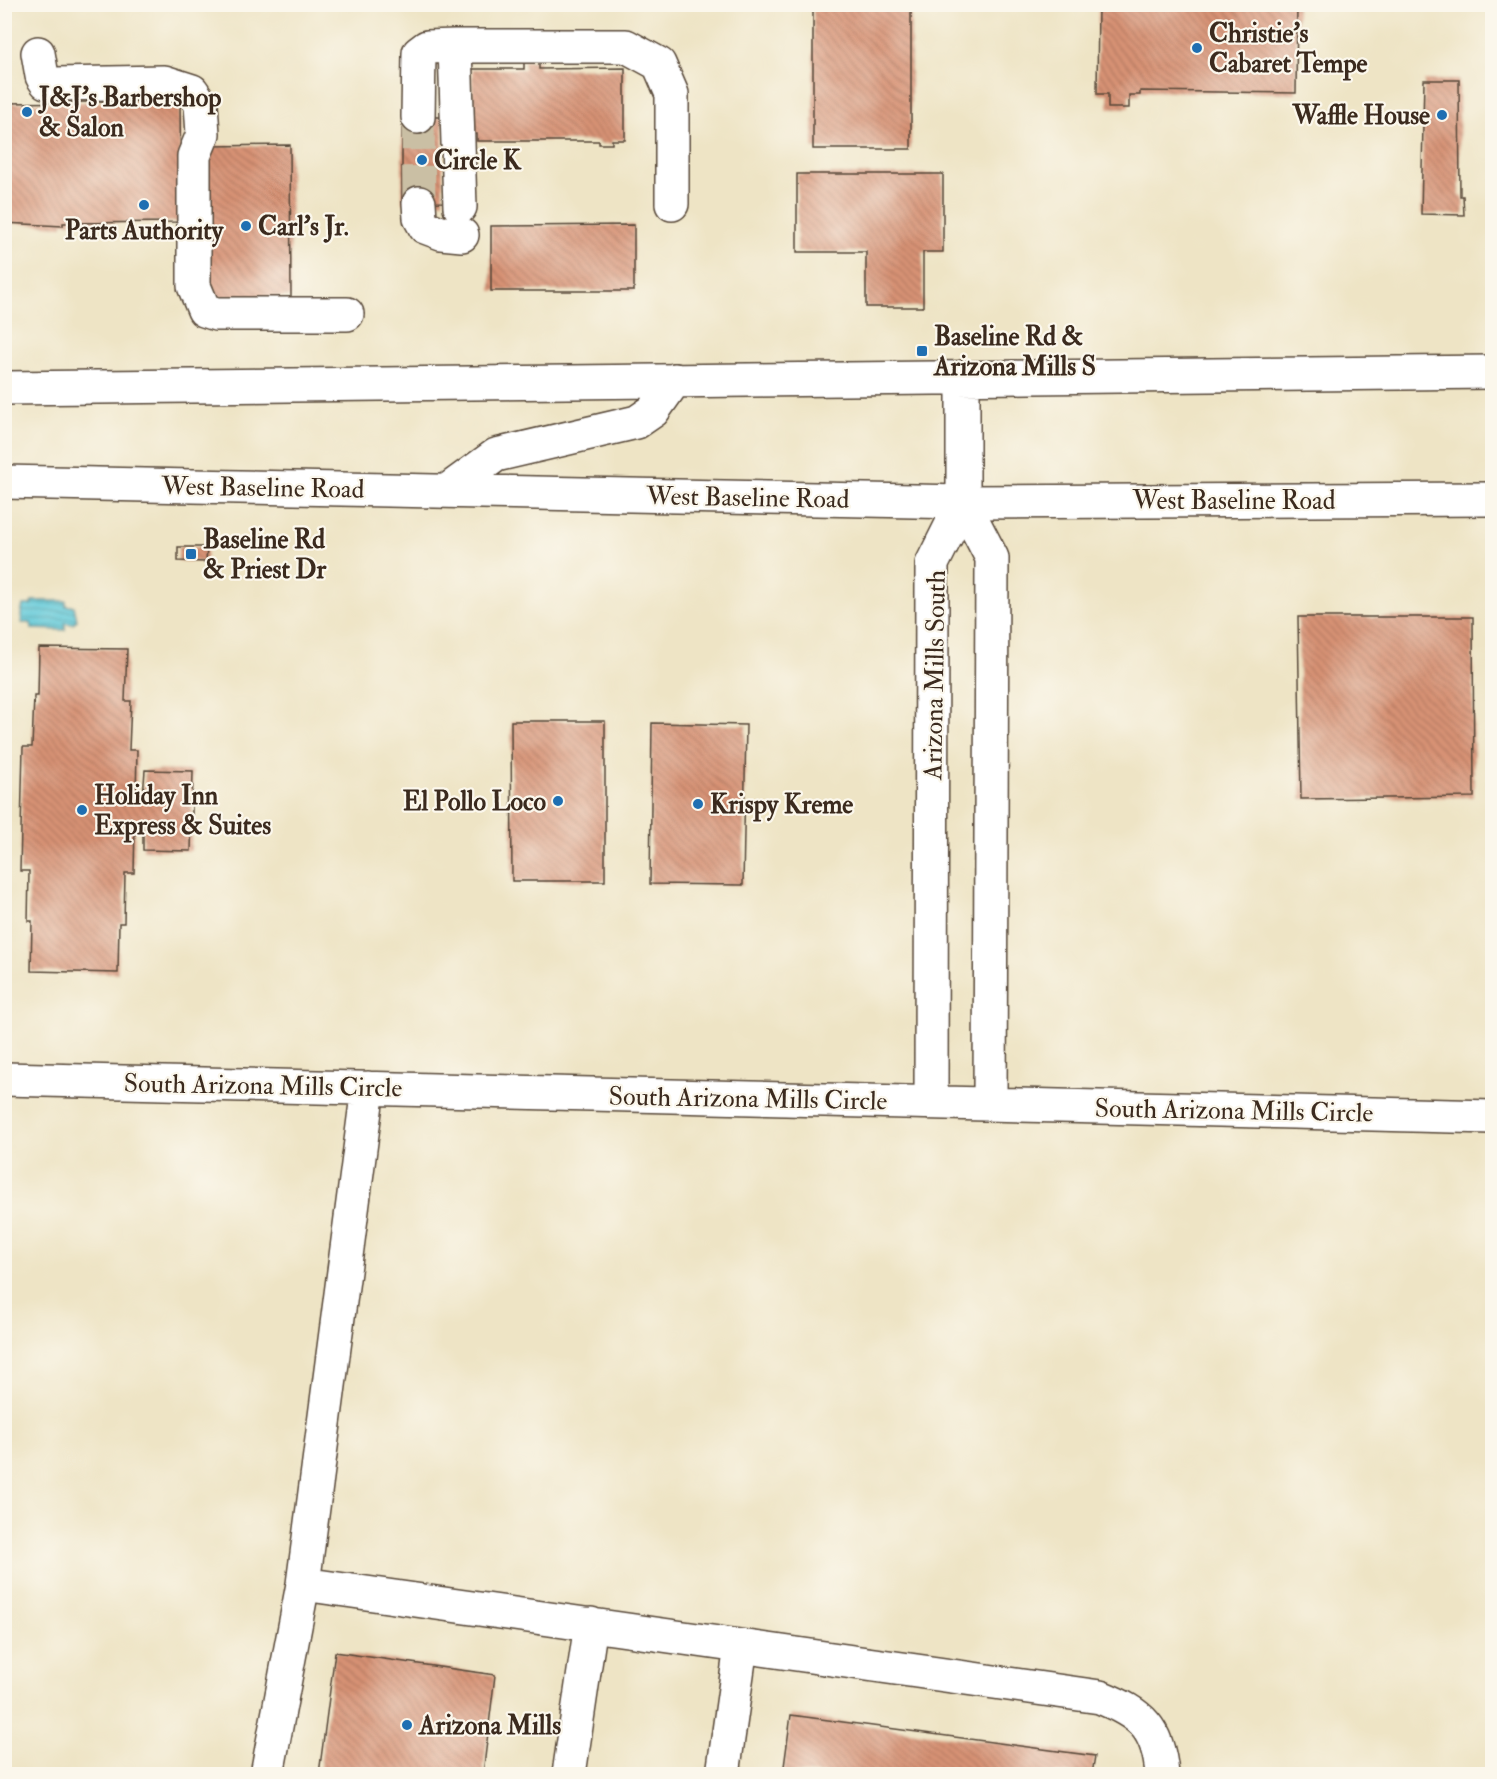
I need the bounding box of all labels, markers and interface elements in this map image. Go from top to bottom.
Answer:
place label: Christie's Cabaret Tempe [1209,18,1368,81]
marker: Christie's Cabaret Tempe [1190,41,1204,55]
place label: J&J's Barbershop & Salon [37,82,221,144]
place label: Waffle House [1292,100,1430,132]
marker: J&J's Barbershop & Salon [20,105,34,119]
marker: Waffle House [1435,108,1449,122]
place label: Circle K [434,145,522,177]
marker: Circle K [415,153,429,167]
marker: Parts Authority [137,198,151,212]
place label: Carl's Jr. [258,211,349,243]
place label: Parts Authority [65,215,225,248]
marker: Carl's Jr. [239,219,253,233]
place label: Baseline Rd & Arizona Mills S [933,321,1096,383]
marker: Baseline Rd & Arizona Mills S [915,344,929,358]
street label: West Baseline Road [160,470,365,506]
street label: West Baseline Road [645,480,850,516]
street label: West Baseline Road [1132,485,1336,517]
place label: Baseline Rd & Priest Dr [203,524,327,586]
marker: Baseline Rd & Priest Dr [184,547,198,561]
street label: Arizona Mills South [917,569,953,781]
place label: Holiday Inn Express & Suites [94,780,271,843]
place label: El Pollo Loco [403,786,546,818]
place label: Krispy Kreme [710,789,853,822]
marker: El Pollo Loco [551,794,565,808]
marker: Krispy Kreme [691,797,705,811]
marker: Holiday Inn Express & Suites [75,803,89,817]
street label: South Arizona Mills Circle [123,1068,403,1104]
street label: South Arizona Mills Circle [608,1081,888,1117]
street label: South Arizona Mills Circle [1094,1093,1374,1129]
place label: Arizona Mills [418,1710,561,1742]
marker: Arizona Mills [400,1718,414,1732]

